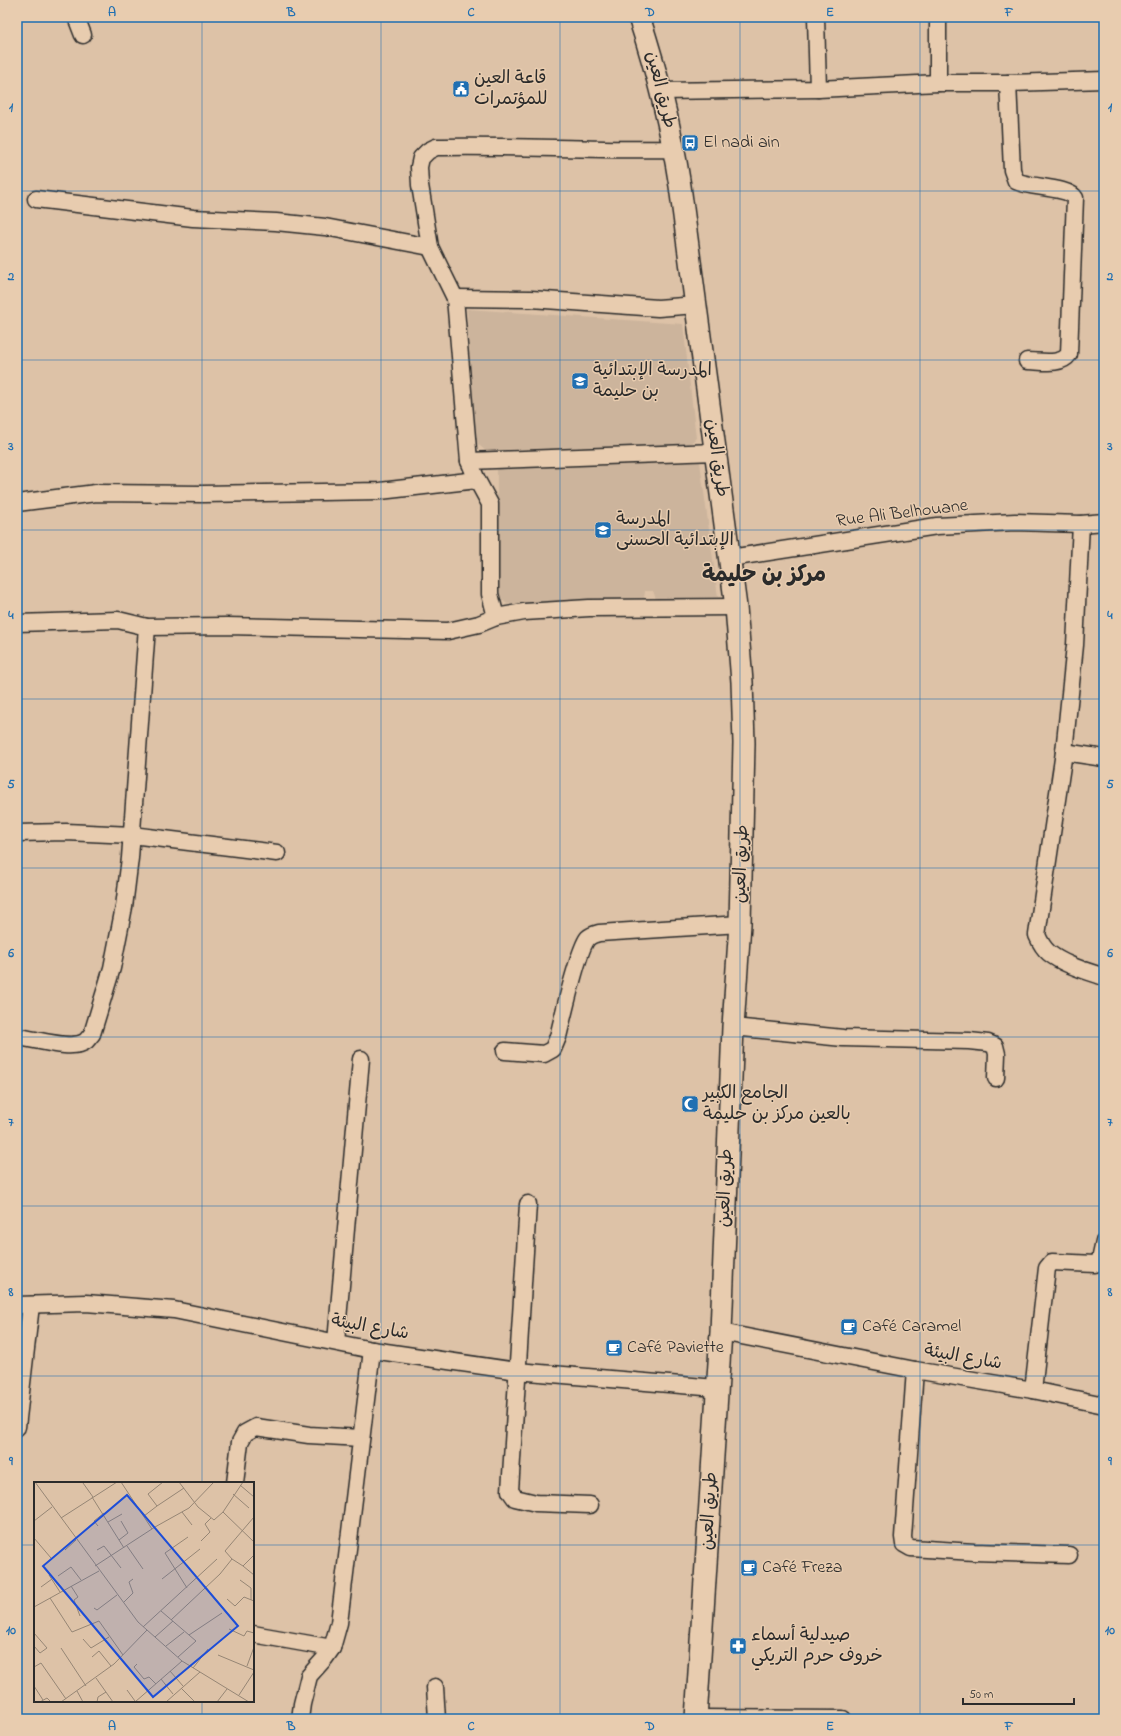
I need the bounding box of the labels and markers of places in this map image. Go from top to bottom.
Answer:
place label: قاعة العين للمؤتمرات [474,66,547,113]
public building icon: قاعة العين للمؤتمرات [451,79,471,99]
place label: El nadi ain [703,130,780,156]
bus stop icon: El nadi ain [680,133,700,153]
place label: المدرسة الإبتدائية بن حليمة [593,358,712,405]
school or university icon: المدرسة الإبتدائية بن حليمة [570,371,590,391]
place label: المدرسة الإبتدائية الحسنى [616,507,734,554]
school or university icon: المدرسة الإبتدائية الحسنى [593,520,613,540]
place label: الجامع الكبير بالعين مركز بن حليمة [701,1081,851,1128]
mosque icon: الجامع الكبير بالعين مركز بن حليمة [680,1094,700,1114]
place label: Café Caramel [862,1314,961,1340]
cafe icon: Café Caramel [839,1317,859,1337]
place label: Café Paviette [627,1335,725,1361]
cafe icon: Café Paviette [604,1338,624,1358]
place label: Café Freza [762,1555,843,1581]
cafe icon: Café Freza [739,1558,759,1578]
place label: صيدلية أسماء خروف حرم التريكي [751,1623,883,1671]
pharmacy icon: صيدلية أسماء خروف حرم التريكي [728,1636,748,1656]

